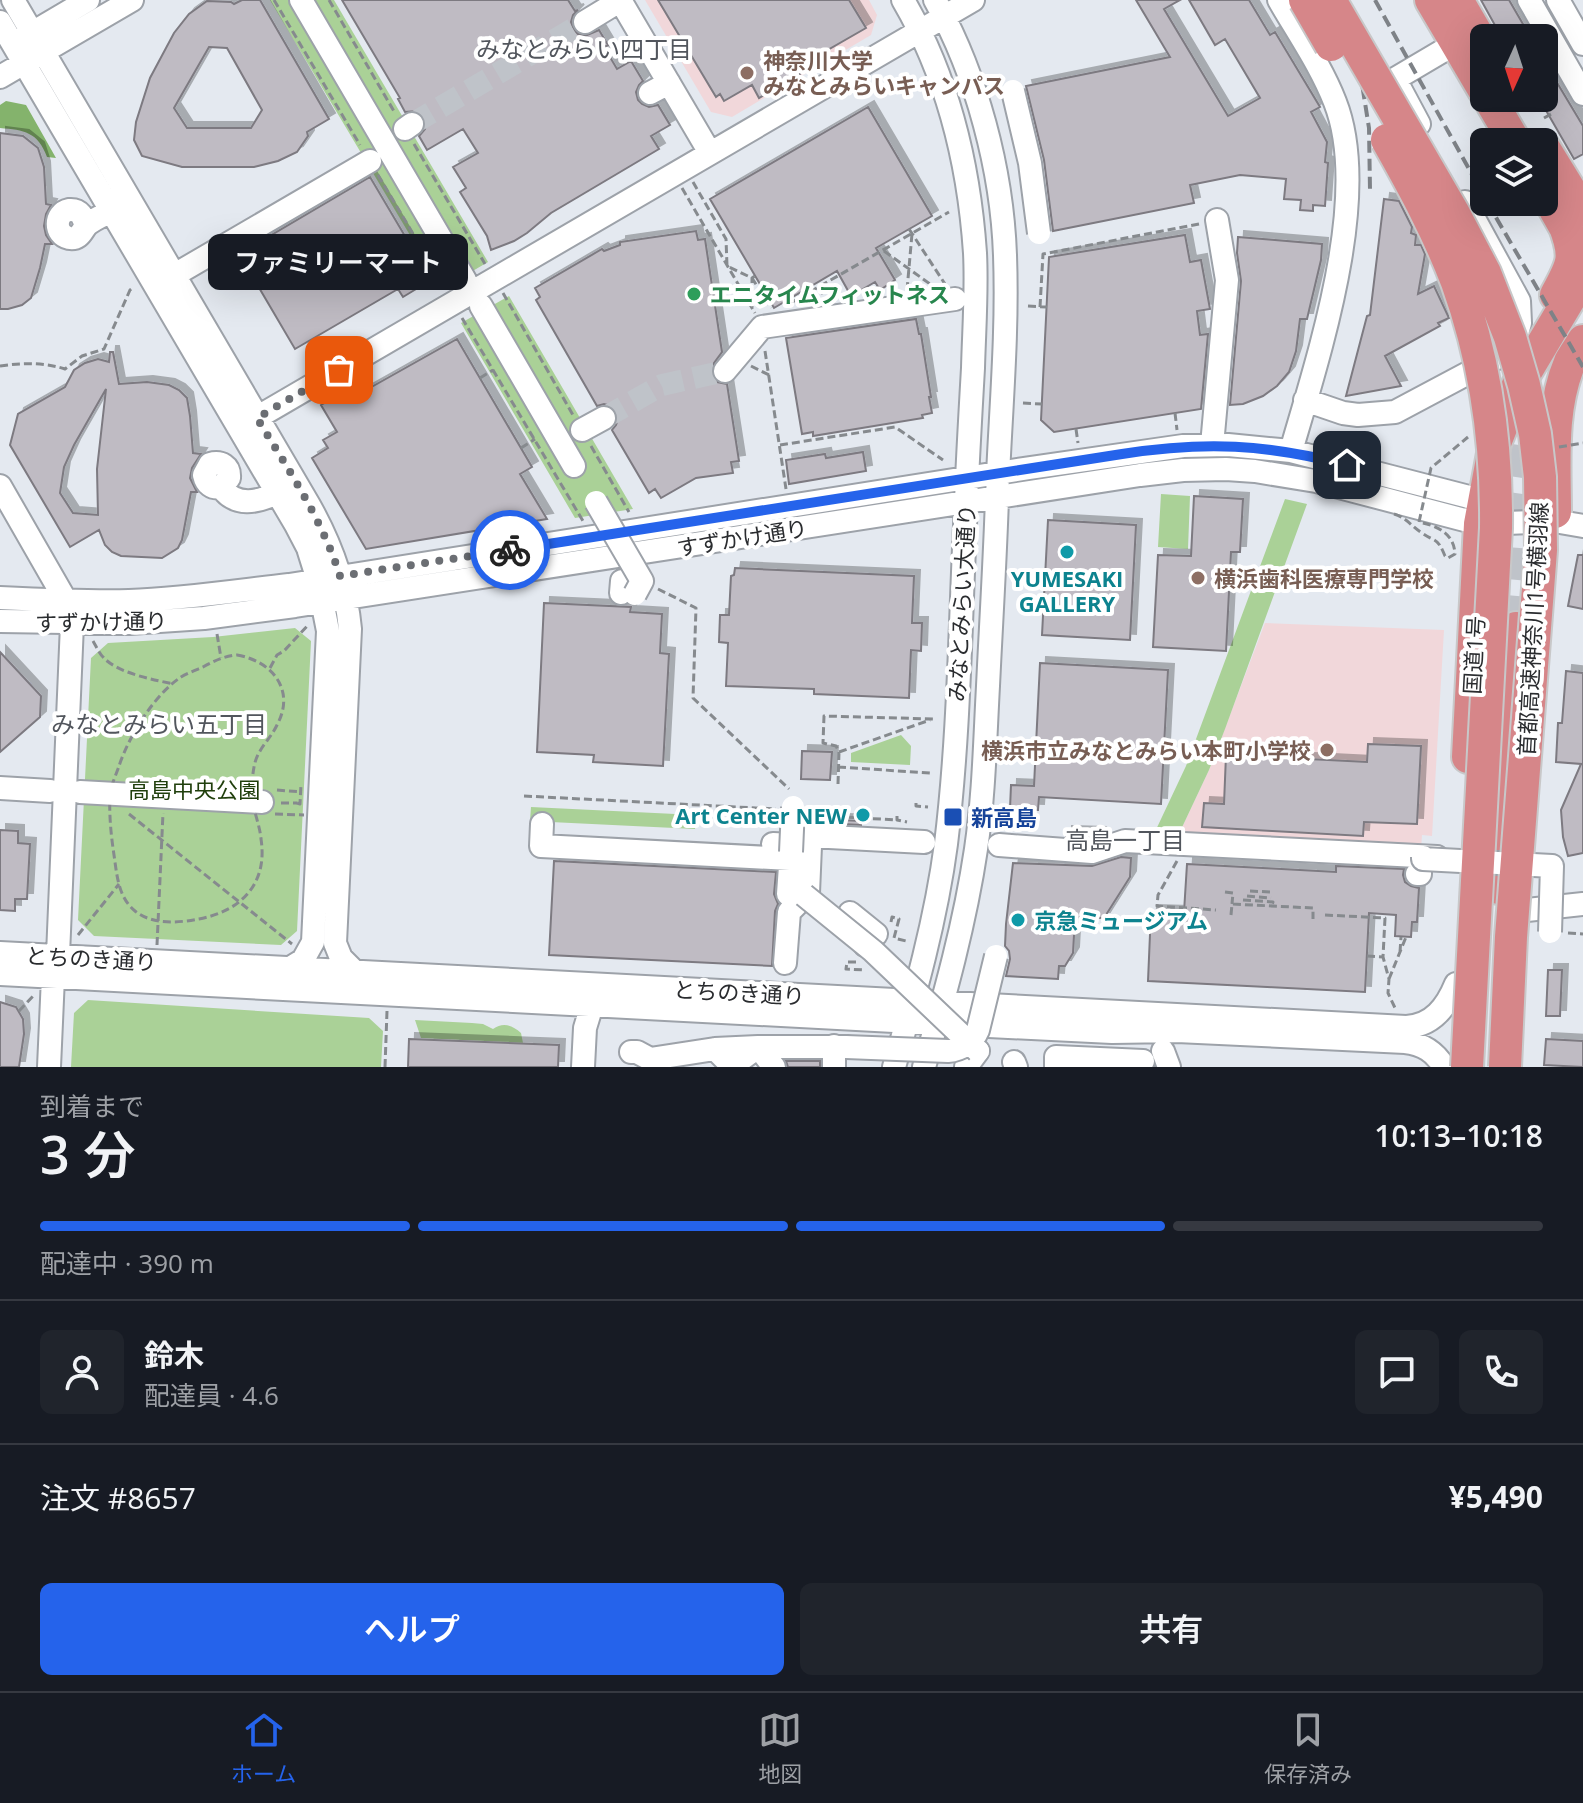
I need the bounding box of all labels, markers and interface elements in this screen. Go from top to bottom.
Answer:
north arrow [1470,24,1558,112]
map controls [1470,24,1558,216]
district label: みなとみらい四丁目 [476,32,692,65]
place label: 神奈川大学 みなとみらいキャンパス [763,45,1005,100]
marker: 神奈川大学 みなとみらいキャンパス [738,64,756,82]
button: layers [1470,128,1558,216]
callout: ファミリーマート [209,234,469,290]
text: ファミリーマート [234,244,442,280]
place label: エニタイムフィットネス [710,279,950,309]
marker: エニタイムフィットネス [685,285,703,303]
pin [305,336,373,404]
icon: bag [317,348,361,392]
pin [1313,431,1381,499]
icon: home [1325,443,1369,487]
street label: 首都高速神奈川1号横羽線 [1510,501,1554,757]
street label: みなとみらい大通り [941,503,981,703]
courier [470,510,550,590]
street label: すずかけ通り [674,512,810,562]
icon: bike [488,528,532,572]
marker: YUMESAKI GALLERY [1058,543,1076,561]
place label: YUMESAKI GALLERY [1011,563,1123,618]
place label: 横浜歯科医療専門学校 [1214,563,1434,593]
marker: 横浜歯科医療専門学校 [1189,569,1207,587]
street label: すずかけ通り [35,605,167,637]
street label: 国道1号 [1456,615,1490,695]
district label: みなとみらい五丁目 [51,707,267,740]
place label: 横浜市立みなとみらい本町小学校 [981,735,1311,765]
marker: 横浜市立みなとみらい本町小学校 [1318,741,1336,759]
park label: 高島中央公園 [128,774,260,804]
place label: Art Center NEW [675,800,848,830]
place label: 新高島 [971,802,1037,832]
marker: Art Center NEW [854,806,872,824]
marker: 新高島 [942,806,964,828]
district label: 高島一丁目 [1065,823,1185,856]
place label: 京急ミュージアム [1034,905,1208,935]
marker: 京急ミュージアム [1009,911,1027,929]
street label: とちのき通り [25,940,157,976]
street label: とちのき通り [673,974,805,1010]
text: 到着まで [40,1088,144,1124]
text: 10:13–10:18 [1374,1115,1543,1156]
text: 3 分 [40,1118,135,1189]
text: 配達中 · 390 m [40,1245,214,1281]
button: person [40,1330,124,1414]
button: chat [1355,1330,1439,1414]
button: phone [1459,1330,1543,1414]
text: 鈴木 [144,1334,204,1375]
text: 配達員 · 4.6 [144,1377,279,1413]
text: ¥5,490 [1449,1476,1543,1517]
text: 注文 #8657 [40,1477,196,1518]
button: ヘルプ [40,1583,784,1675]
button: 共有 [800,1583,1543,1675]
tab: ホーム [231,1708,296,1788]
tab: 地図 [758,1708,802,1788]
tab: 保存済み [1264,1708,1352,1788]

